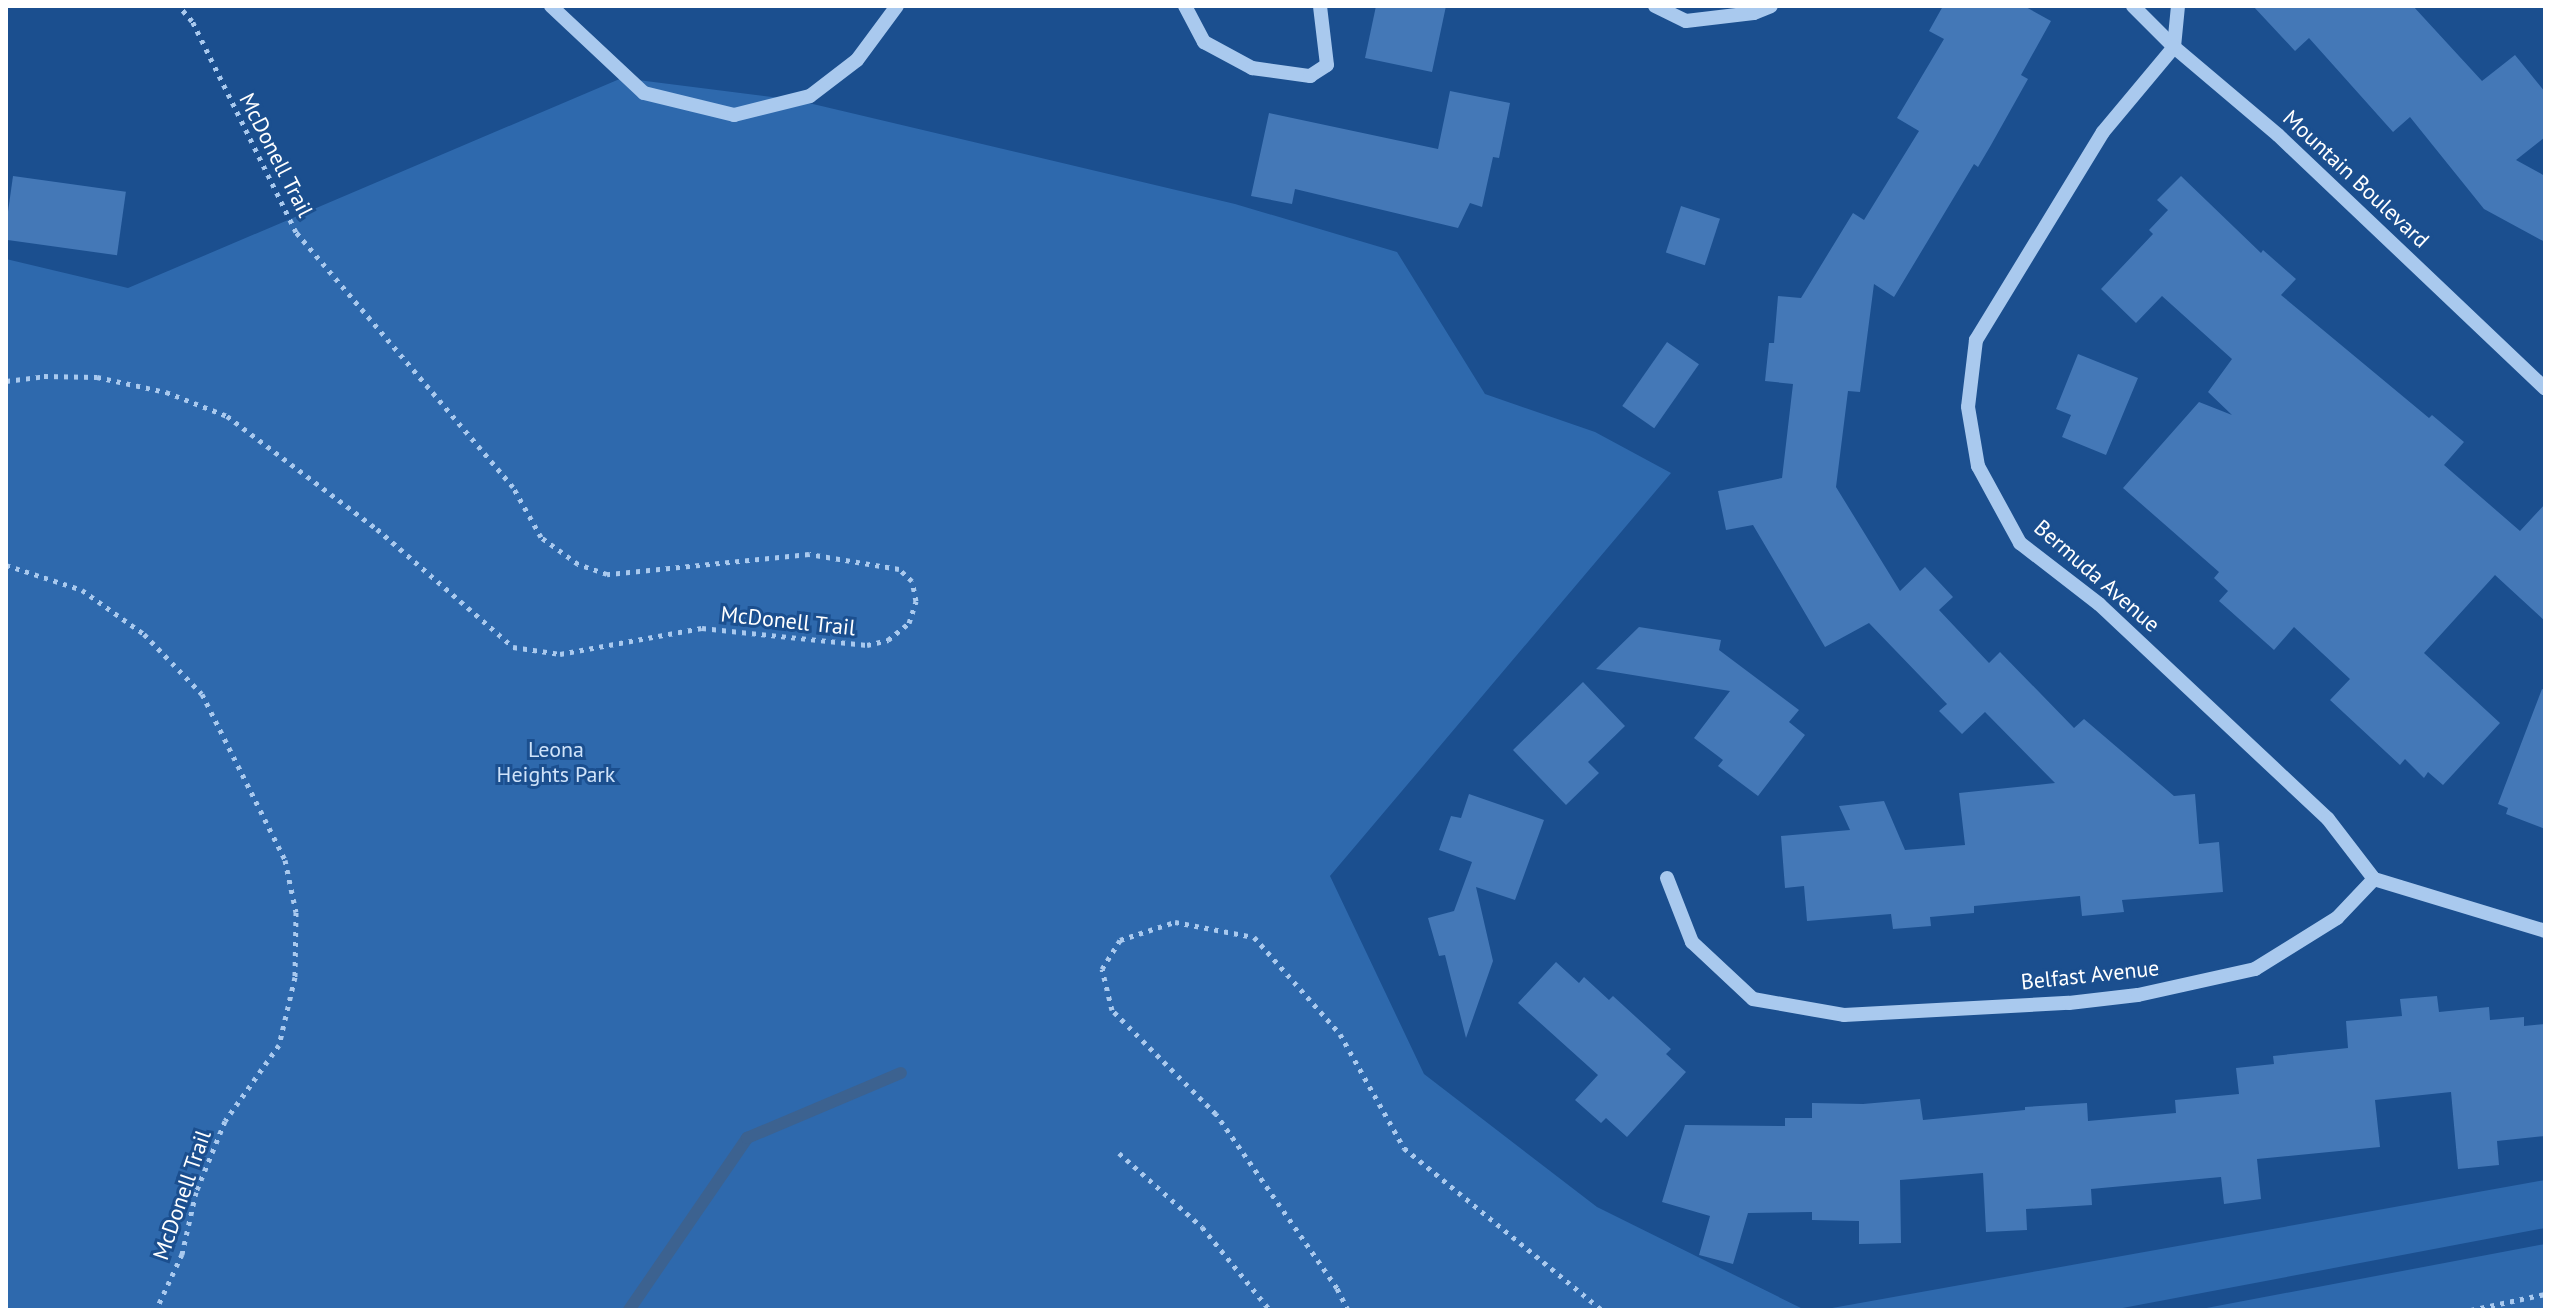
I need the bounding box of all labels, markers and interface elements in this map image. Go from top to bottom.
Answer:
street label: McDonell Trail [233,88,319,222]
street label: Mountain Boulevard [2278,105,2434,253]
street label: Bermuda Avenue [2029,514,2165,638]
street label: McDonell Trail [719,601,857,641]
park label: Leona Heights Park [497,736,615,788]
street label: Belfast Avenue [2019,955,2161,995]
street label: McDonell Trail [147,1126,217,1264]

